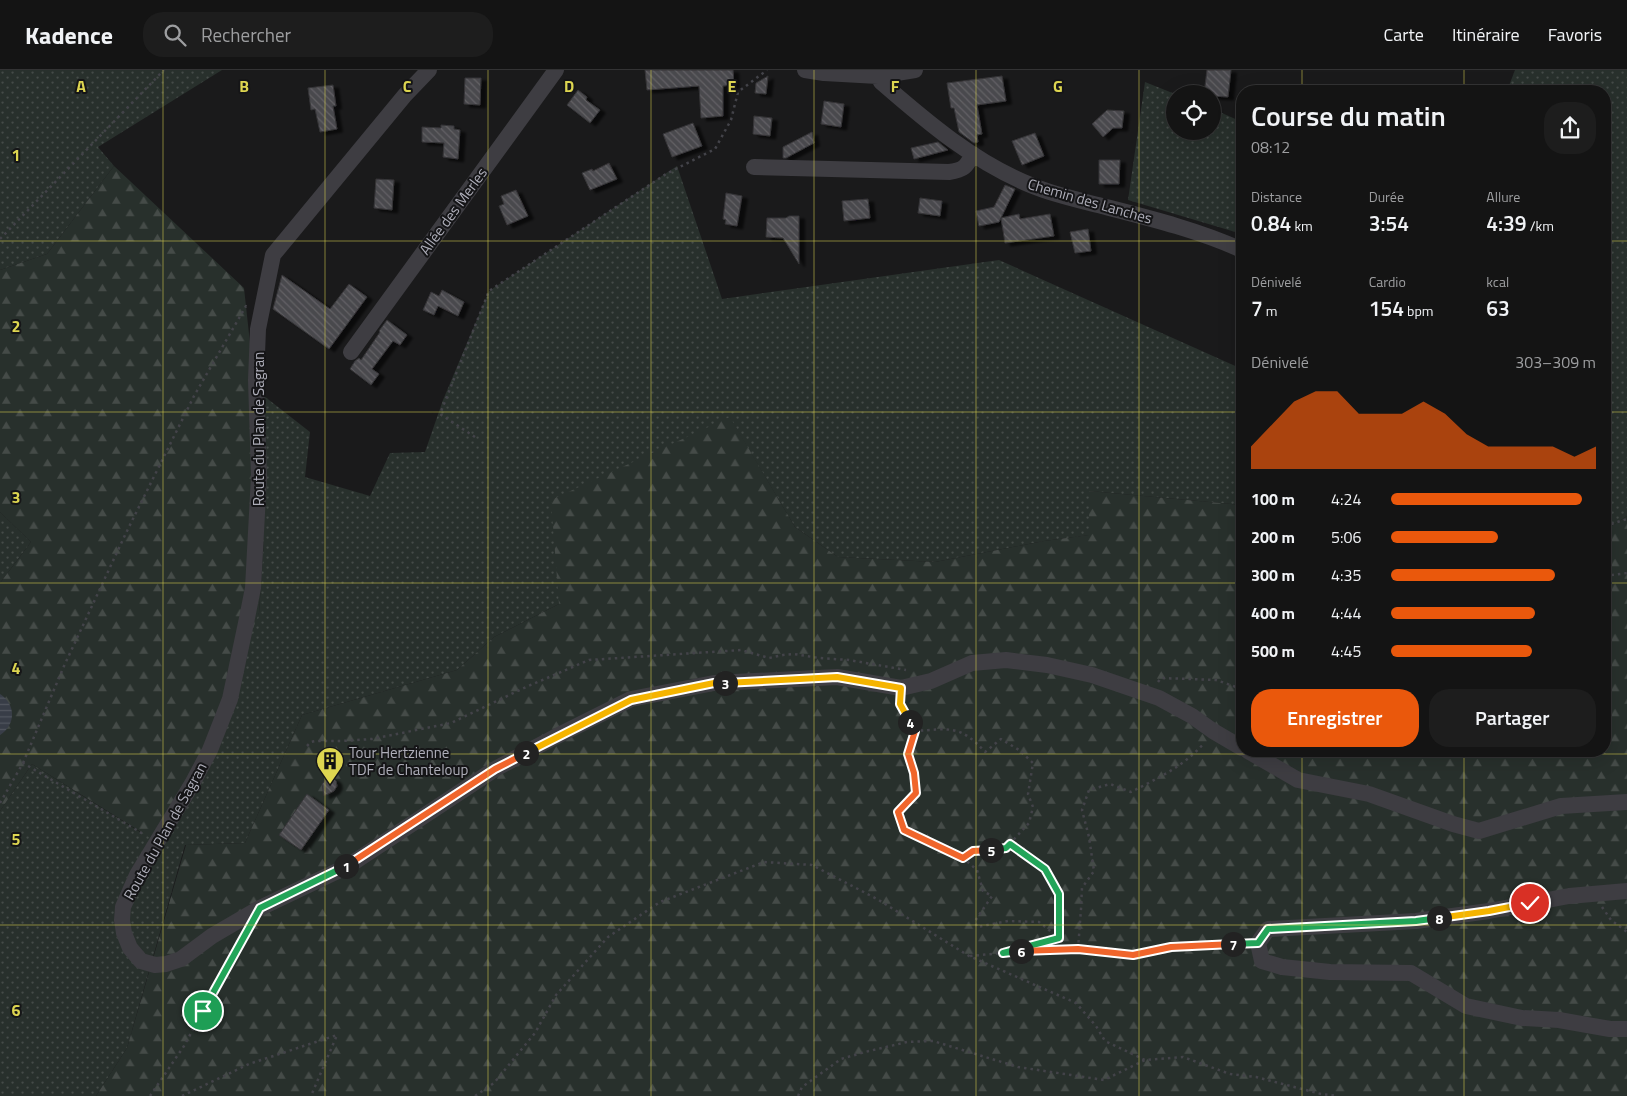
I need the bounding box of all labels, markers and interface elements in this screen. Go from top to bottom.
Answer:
search box [143,12,493,57]
text: Kadence [25,17,113,53]
text: Rechercher [201,20,291,49]
icon: search [161,21,189,49]
text: Carte [1383,21,1424,48]
text: Itinéraire [1452,21,1520,48]
text: Favoris [1548,21,1602,48]
text: A [76,74,86,98]
text: B [239,74,249,98]
text: C [403,74,412,98]
text: D [564,74,574,98]
text: E [728,74,737,98]
text: F [891,74,900,98]
text: G [1053,74,1063,98]
map controls [1166,85,1221,140]
button: locate [1166,85,1221,140]
text: Course du matin [1251,94,1446,137]
button: share [1544,102,1596,154]
text: 08:12 [1251,135,1290,159]
text: 1 [12,143,20,167]
street label: Allée des Merles [413,162,493,260]
street label: Chemin des Lanches [1025,172,1155,230]
text: Distance [1251,186,1302,207]
text: Durée [1369,186,1404,207]
text: Allure [1486,186,1520,207]
text: 0.84 [1251,207,1291,239]
text: 3:54 [1369,207,1409,239]
text: 4:39 [1486,207,1527,239]
text: km [1291,215,1313,236]
text: /km [1527,215,1554,236]
text: Dénivelé [1251,271,1302,292]
text: Cardio [1369,271,1406,292]
text: kcal [1486,271,1509,292]
text: 7 [1251,292,1263,324]
text: 154 [1369,292,1404,324]
text: 63 [1486,292,1510,324]
text: m [1263,300,1278,321]
text: bpm [1404,300,1433,321]
text: 2 [12,314,20,338]
text: Dénivelé [1251,350,1309,374]
text: 303–309 m [1515,350,1596,374]
street label: Route du Plan de Sagran [247,352,270,506]
text: 3 [12,485,20,509]
text: 100 m [1251,487,1295,511]
text: 4:24 [1331,487,1361,511]
text: 200 m [1251,525,1295,549]
text: 5:06 [1331,525,1361,549]
text: 300 m [1251,563,1295,587]
text: 4:35 [1331,563,1361,587]
text: 400 m [1251,601,1295,625]
text: 4:44 [1331,601,1361,625]
text: 500 m [1251,639,1295,663]
text: 4:45 [1331,639,1361,663]
text: 4 [12,656,21,680]
pin: 3 [712,670,738,696]
text: 3 [722,673,729,694]
button: Enregistrer [1251,689,1419,747]
button: Partager [1429,689,1596,747]
pin: 4 [898,710,922,734]
text: 4 [907,712,914,733]
pin: 2 [514,740,538,766]
place label: Tour Hertzienne TDF de Chanteloup [349,741,468,781]
text: 2 [523,743,530,764]
building icon: Tour Hertzienne TDF de Chanteloup [315,746,345,785]
street label: Route du Plan de Sagran [117,758,213,904]
text: 5 [12,827,21,851]
pin: 5 [978,838,1004,862]
text: 5 [988,840,995,861]
pin: 1 [334,854,358,878]
text: 1 [343,856,350,877]
pin [1509,882,1551,924]
icon: check [1516,889,1544,917]
pin: 8 [1426,906,1452,930]
text: 8 [1436,908,1443,929]
pin: 7 [1220,932,1246,956]
text: 7 [1230,934,1237,955]
pin: 6 [1008,938,1034,964]
text: 6 [1018,941,1025,962]
pin [182,990,224,1032]
icon: arrive [189,997,217,1025]
text: 6 [12,998,21,1022]

